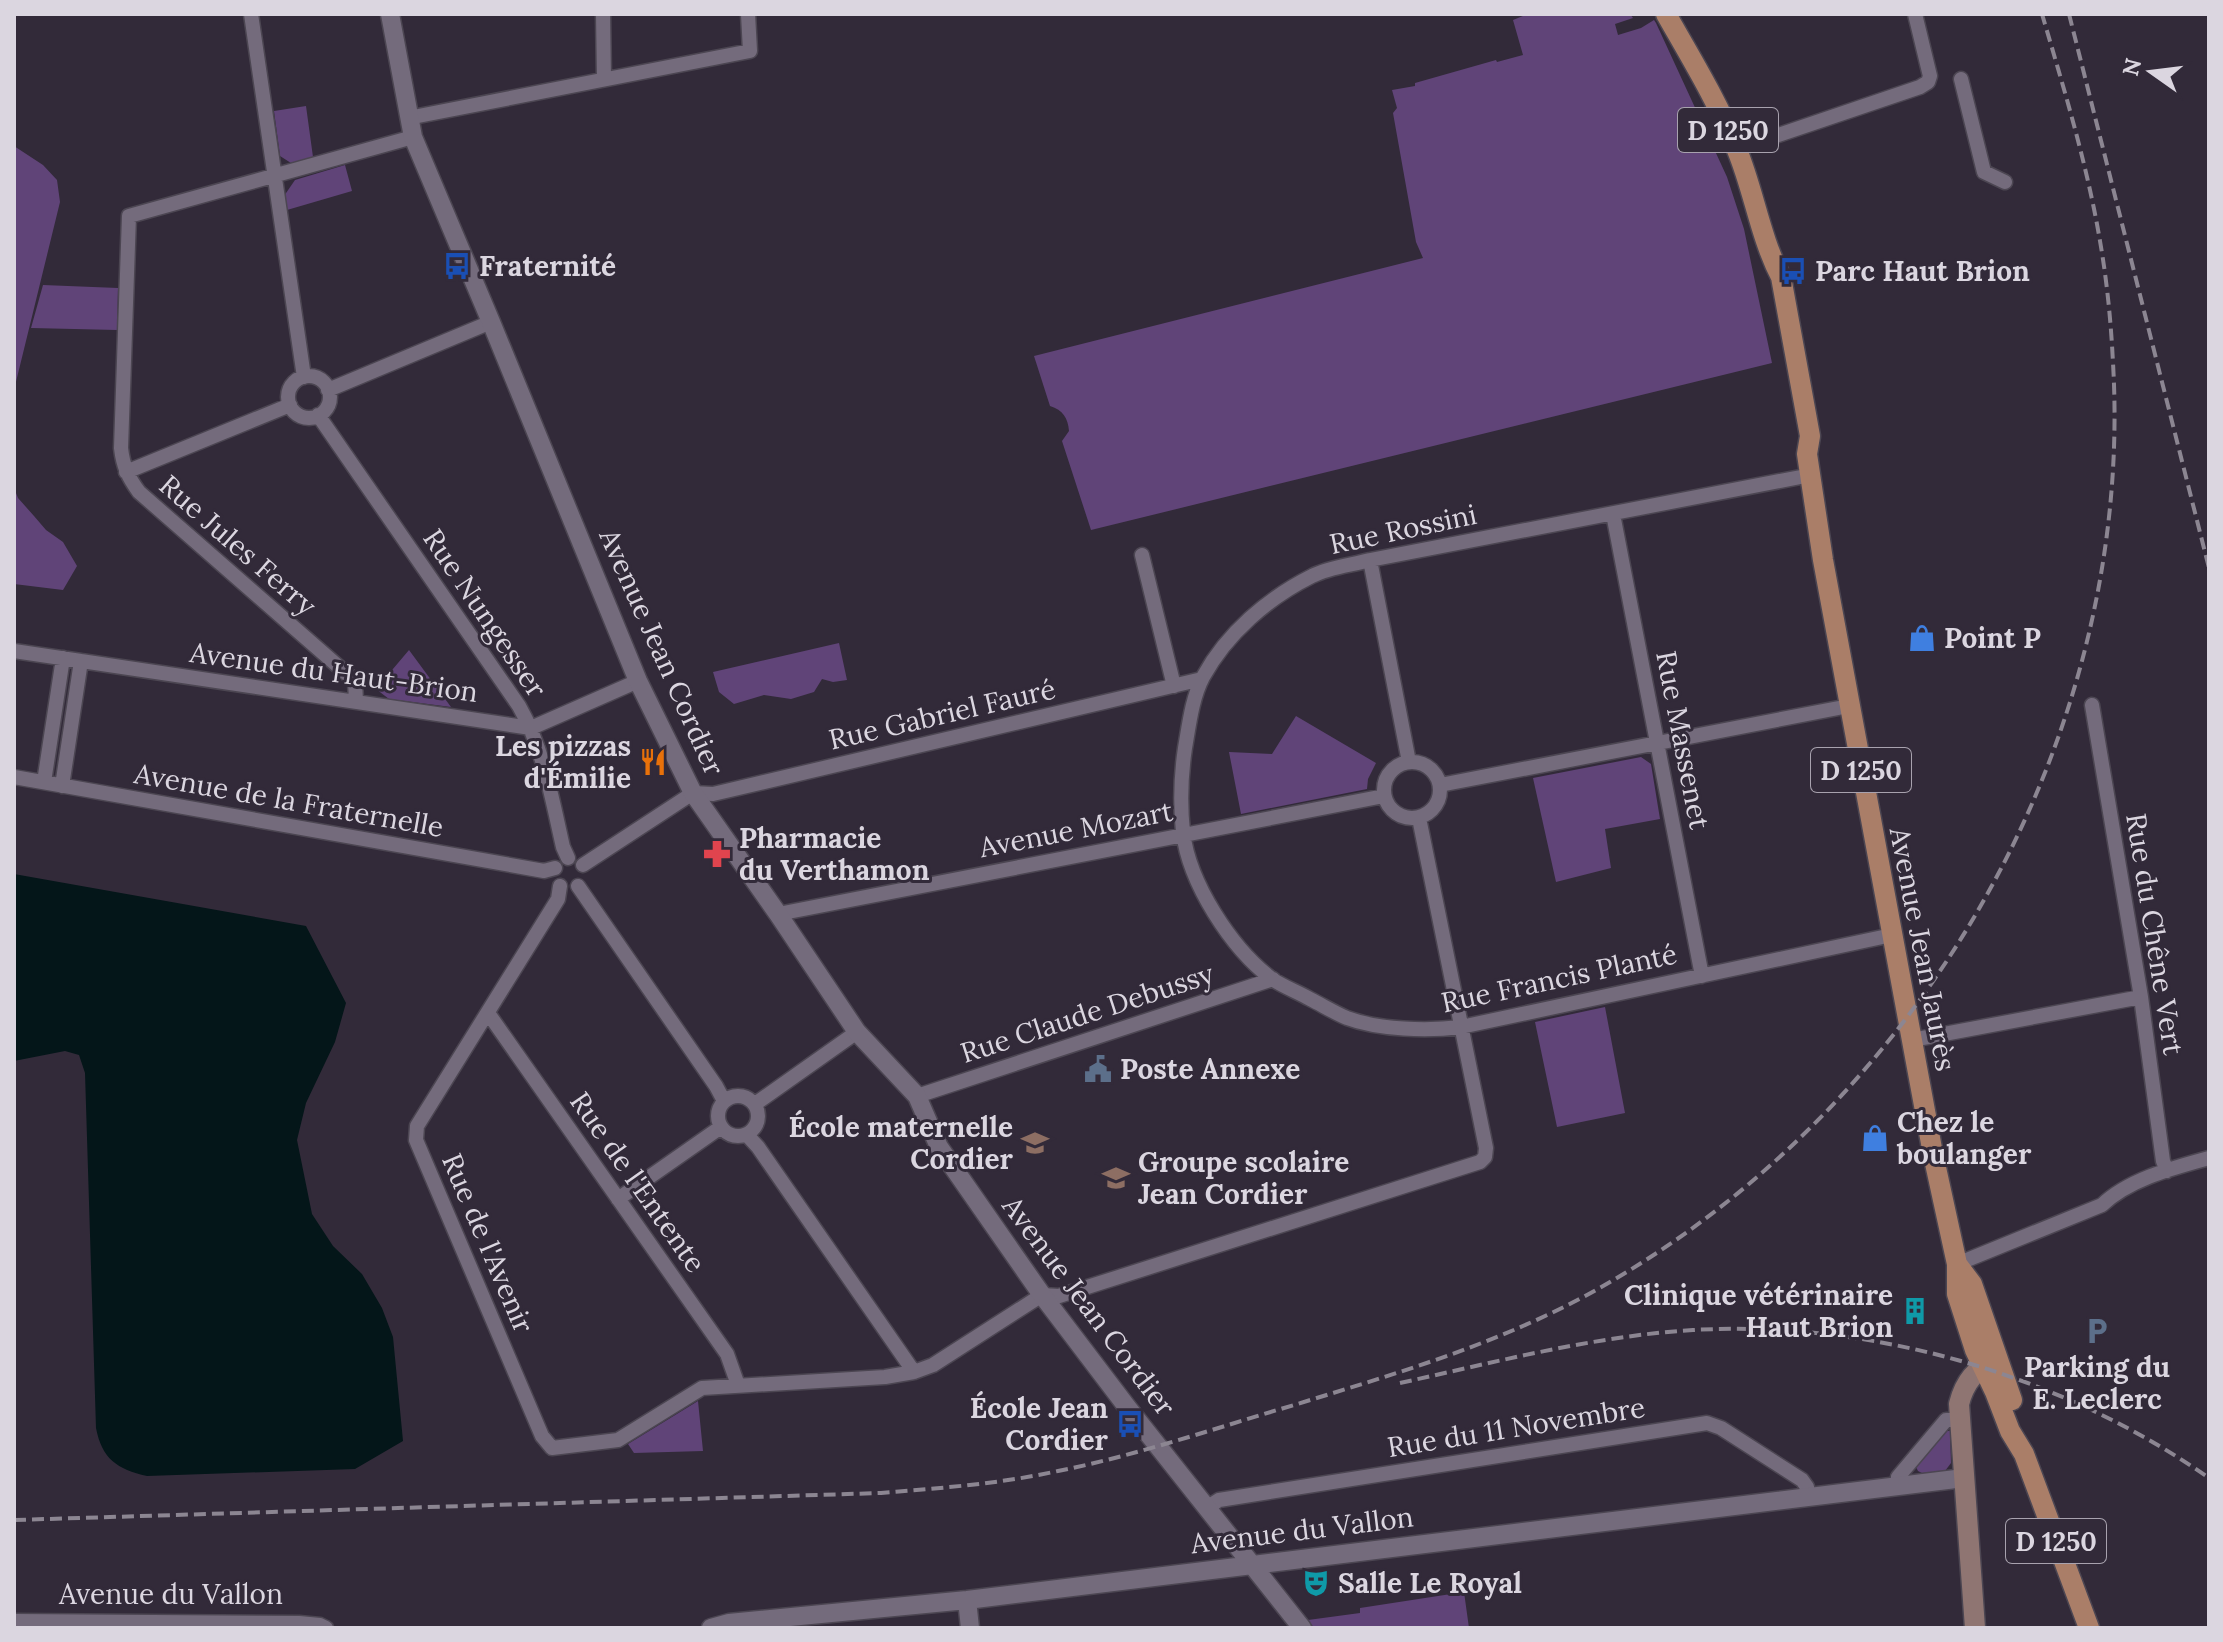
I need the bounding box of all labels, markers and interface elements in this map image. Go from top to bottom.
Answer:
north arrow [2111,32,2191,112]
text: N [2116,56,2147,79]
road number: D 1250 [1678,108,1778,152]
place label: Fraternité [479,248,616,284]
bus stop icon: Fraternité [442,251,472,281]
place label: Parc Haut Brion [1815,253,2030,289]
bus stop icon: Parc Haut Brion [1778,256,1808,286]
street label: Rue Jules Ferry [152,467,324,623]
street label: Rue Rossini [1326,496,1480,562]
street label: Rue Nungesser [415,522,555,704]
street label: Avenue Jean Cordier [591,522,733,781]
place label: Point P [1944,620,2041,656]
shop icon: Point P [1907,623,1937,653]
street label: Avenue du Haut-Brion [187,634,480,710]
street label: Rue Massenet [1648,648,1718,832]
street label: Rue Gabriel Fauré [825,670,1059,758]
place label: Les pizzas d'Émilie [495,728,631,796]
restaurant icon: Les pizzas d'Émilie [638,747,668,777]
road number: D 1250 [1811,748,1911,792]
street label: Avenue de la Fraternelle [131,755,446,845]
street label: Avenue Mozart [975,793,1176,866]
street label: Rue du Chêne Vert [2118,811,2192,1058]
place label: Pharmacie du Verthamon [739,820,930,888]
street label: Avenue Jean Jaurès [1882,823,1964,1074]
pharmacy icon: Pharmacie du Verthamon [702,839,732,869]
street label: Rue Francis Planté [1438,935,1680,1021]
street label: Rue Claude Debussy [956,955,1218,1071]
place label: Poste Annexe [1120,1051,1300,1087]
public building icon: Poste Annexe [1083,1054,1113,1084]
street label: Rue de l'Entente [562,1085,714,1279]
place label: Chez le boulanger [1896,1104,2032,1172]
place label: École maternelle Cordier [788,1109,1014,1177]
shop icon: Chez le boulanger [1860,1123,1890,1153]
school or university icon: École maternelle Cordier [1020,1128,1050,1158]
place label: Groupe scolaire Jean Cordier [1138,1144,1349,1212]
street label: Rue de l'Avenir [434,1148,542,1338]
school or university icon: Groupe scolaire Jean Cordier [1101,1163,1131,1193]
street label: Avenue Jean Cordier [994,1188,1183,1423]
place label: Clinique vétérinaire Haut Brion [1624,1277,1893,1345]
building icon: Clinique vétérinaire Haut Brion [1900,1296,1930,1326]
parking icon: Parking du E. Leclerc [2082,1316,2112,1346]
place label: Parking du E. Leclerc [2024,1349,2170,1417]
street label: Rue du 11 Novembre [1385,1389,1647,1465]
place label: École Jean Cordier [970,1390,1109,1458]
bus stop icon: École Jean Cordier [1115,1409,1145,1439]
street label: Avenue du Vallon [1188,1498,1415,1562]
road number: D 1250 [2006,1519,2106,1563]
place label: Salle Le Royal [1338,1565,1522,1601]
theatre icon: Salle Le Royal [1301,1568,1331,1598]
street label: Avenue du Vallon [58,1576,283,1612]

